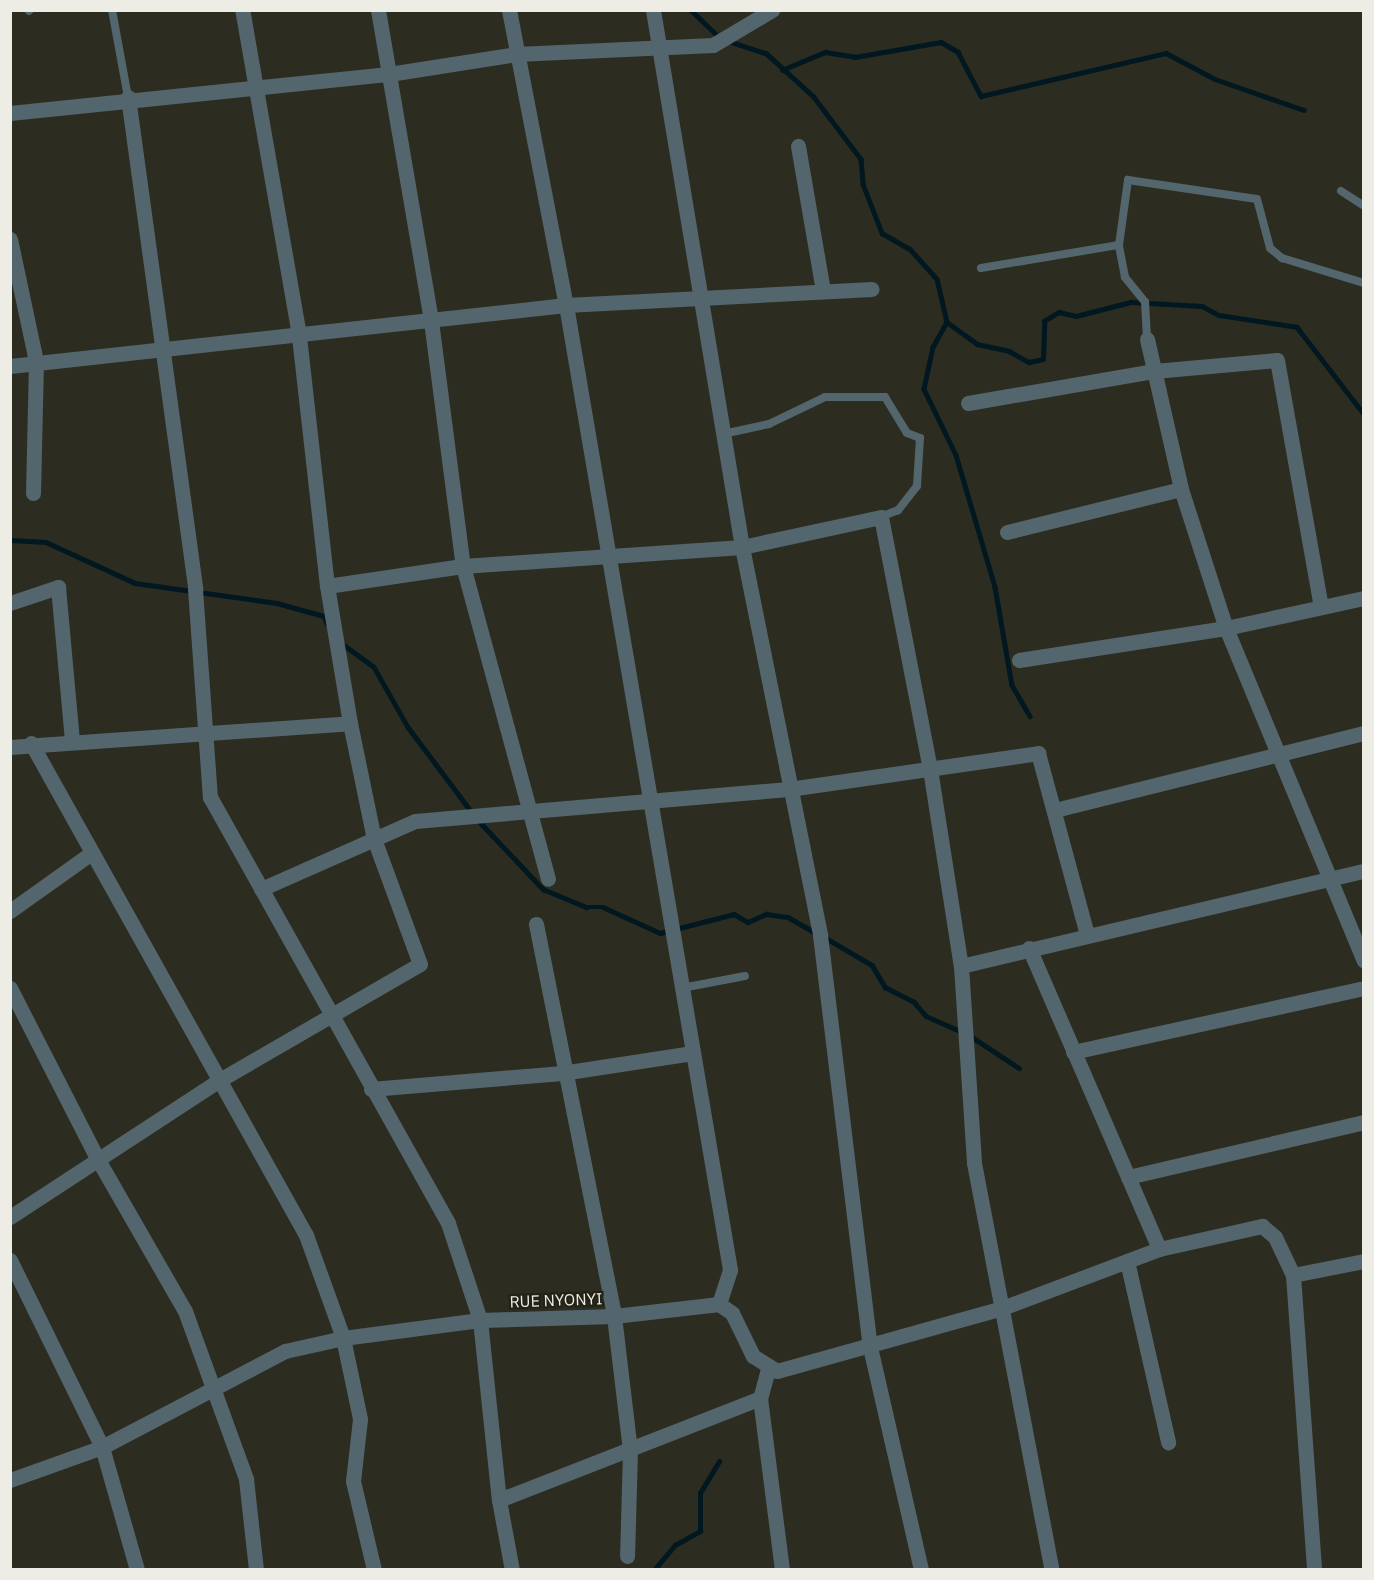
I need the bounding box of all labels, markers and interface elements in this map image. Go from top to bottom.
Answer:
street label: RUE NYONYI [509,1289,603,1311]

